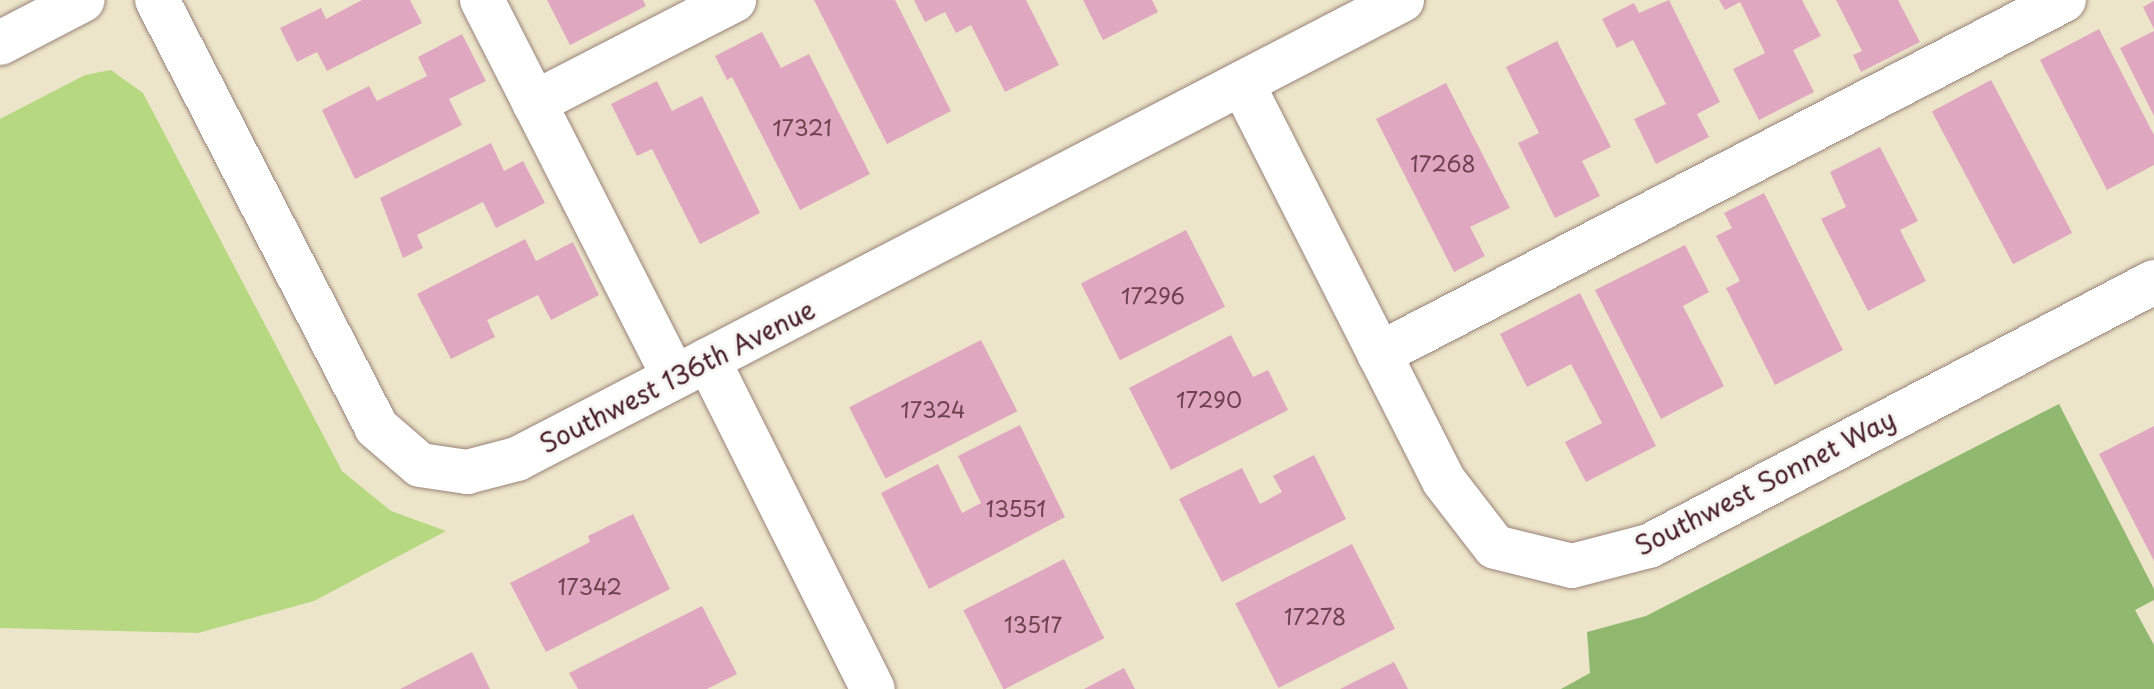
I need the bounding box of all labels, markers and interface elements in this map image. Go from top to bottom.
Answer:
house number: 17321 [772,114,832,140]
house number: 17268 [1410,150,1476,176]
house number: 17296 [1121,282,1185,308]
street label: Southwest 136th Avenue [534,293,820,459]
house number: 17290 [1176,386,1242,412]
house number: 17324 [900,396,966,422]
street label: Southwest Sonnet Way [1628,402,1902,562]
house number: 13551 [986,495,1046,521]
house number: 17342 [558,573,622,599]
house number: 17278 [1284,603,1346,629]
house number: 13517 [1004,611,1062,637]

